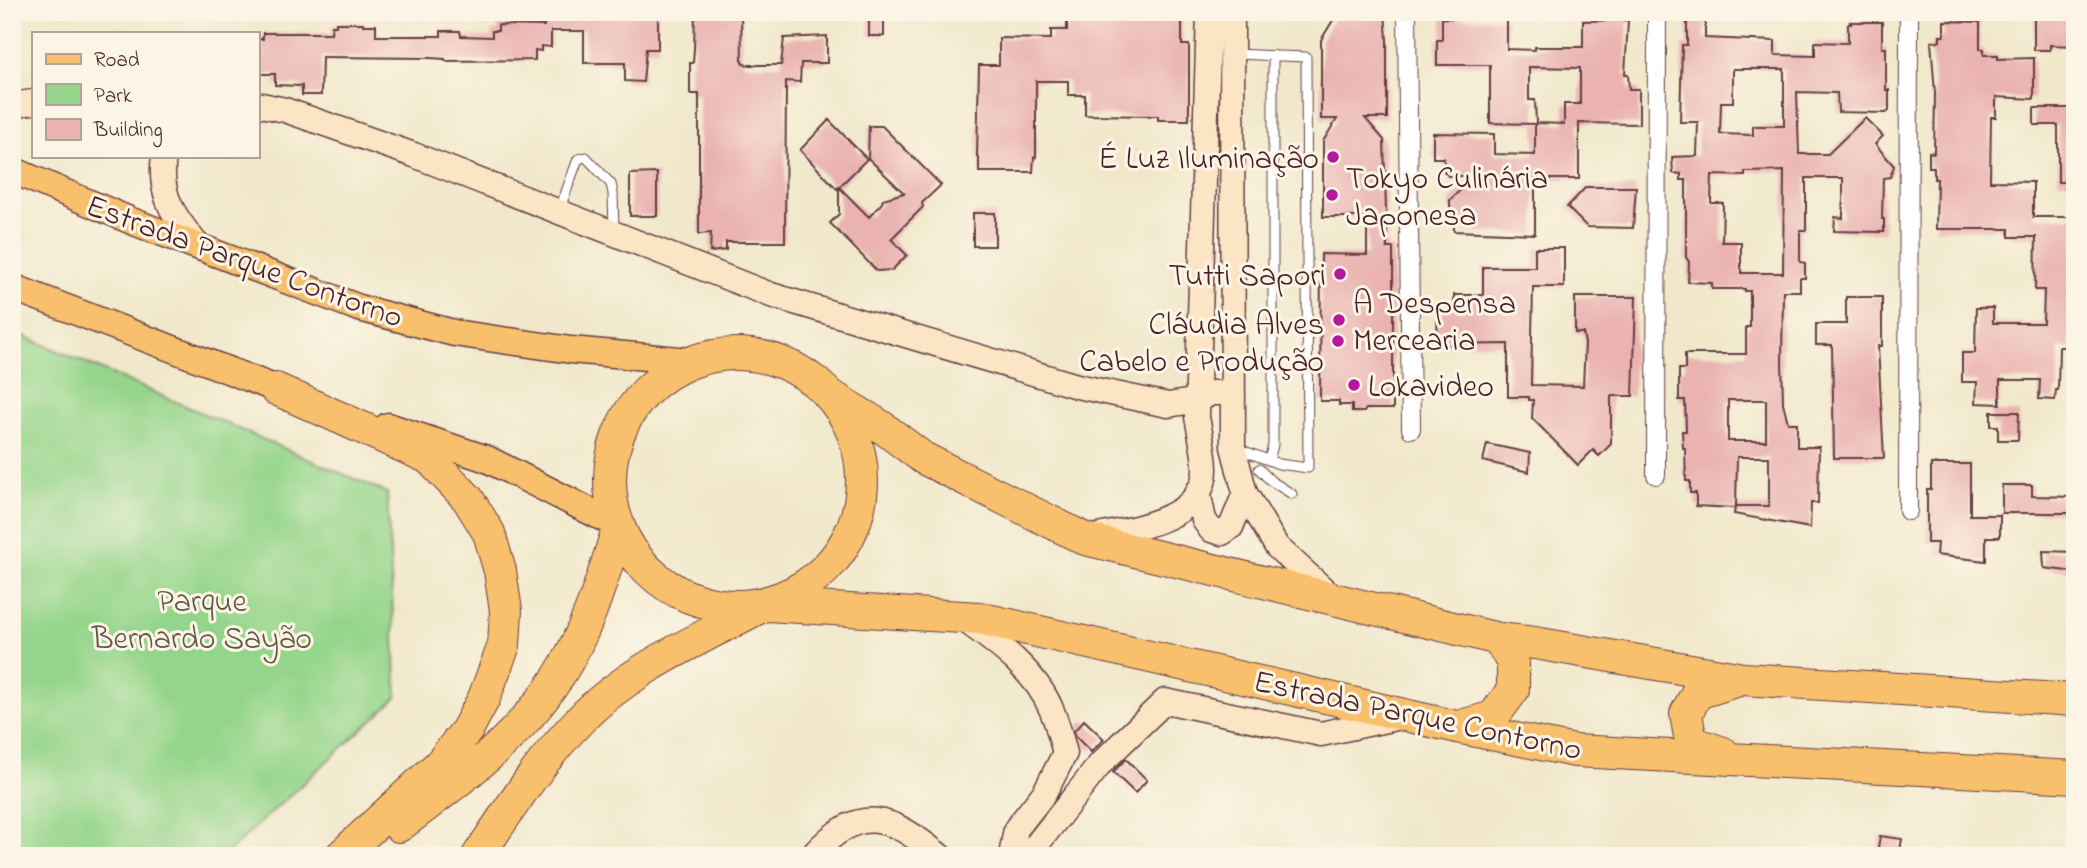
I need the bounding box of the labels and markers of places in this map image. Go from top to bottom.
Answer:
place label: É Luz Iluminação [1098,137,1319,184]
marker: É Luz Iluminação [1325,149,1341,165]
place label: Tokyo Culinária Japonesa [1346,157,1548,241]
marker: Tokyo Culinária Japonesa [1324,187,1340,203]
place label: Tutti Sapori [1169,254,1326,301]
marker: Tutti Sapori [1332,266,1348,282]
place label: A Despensa Mercearia [1353,282,1516,366]
place label: Cláudia Alves Cabelo e Produção [1079,303,1324,387]
marker: A Despensa Mercearia [1331,312,1347,328]
marker: Cláudia Alves Cabelo e Produção [1330,333,1346,349]
place label: Lokavideo [1368,365,1494,412]
marker: Lokavideo [1346,377,1362,393]

